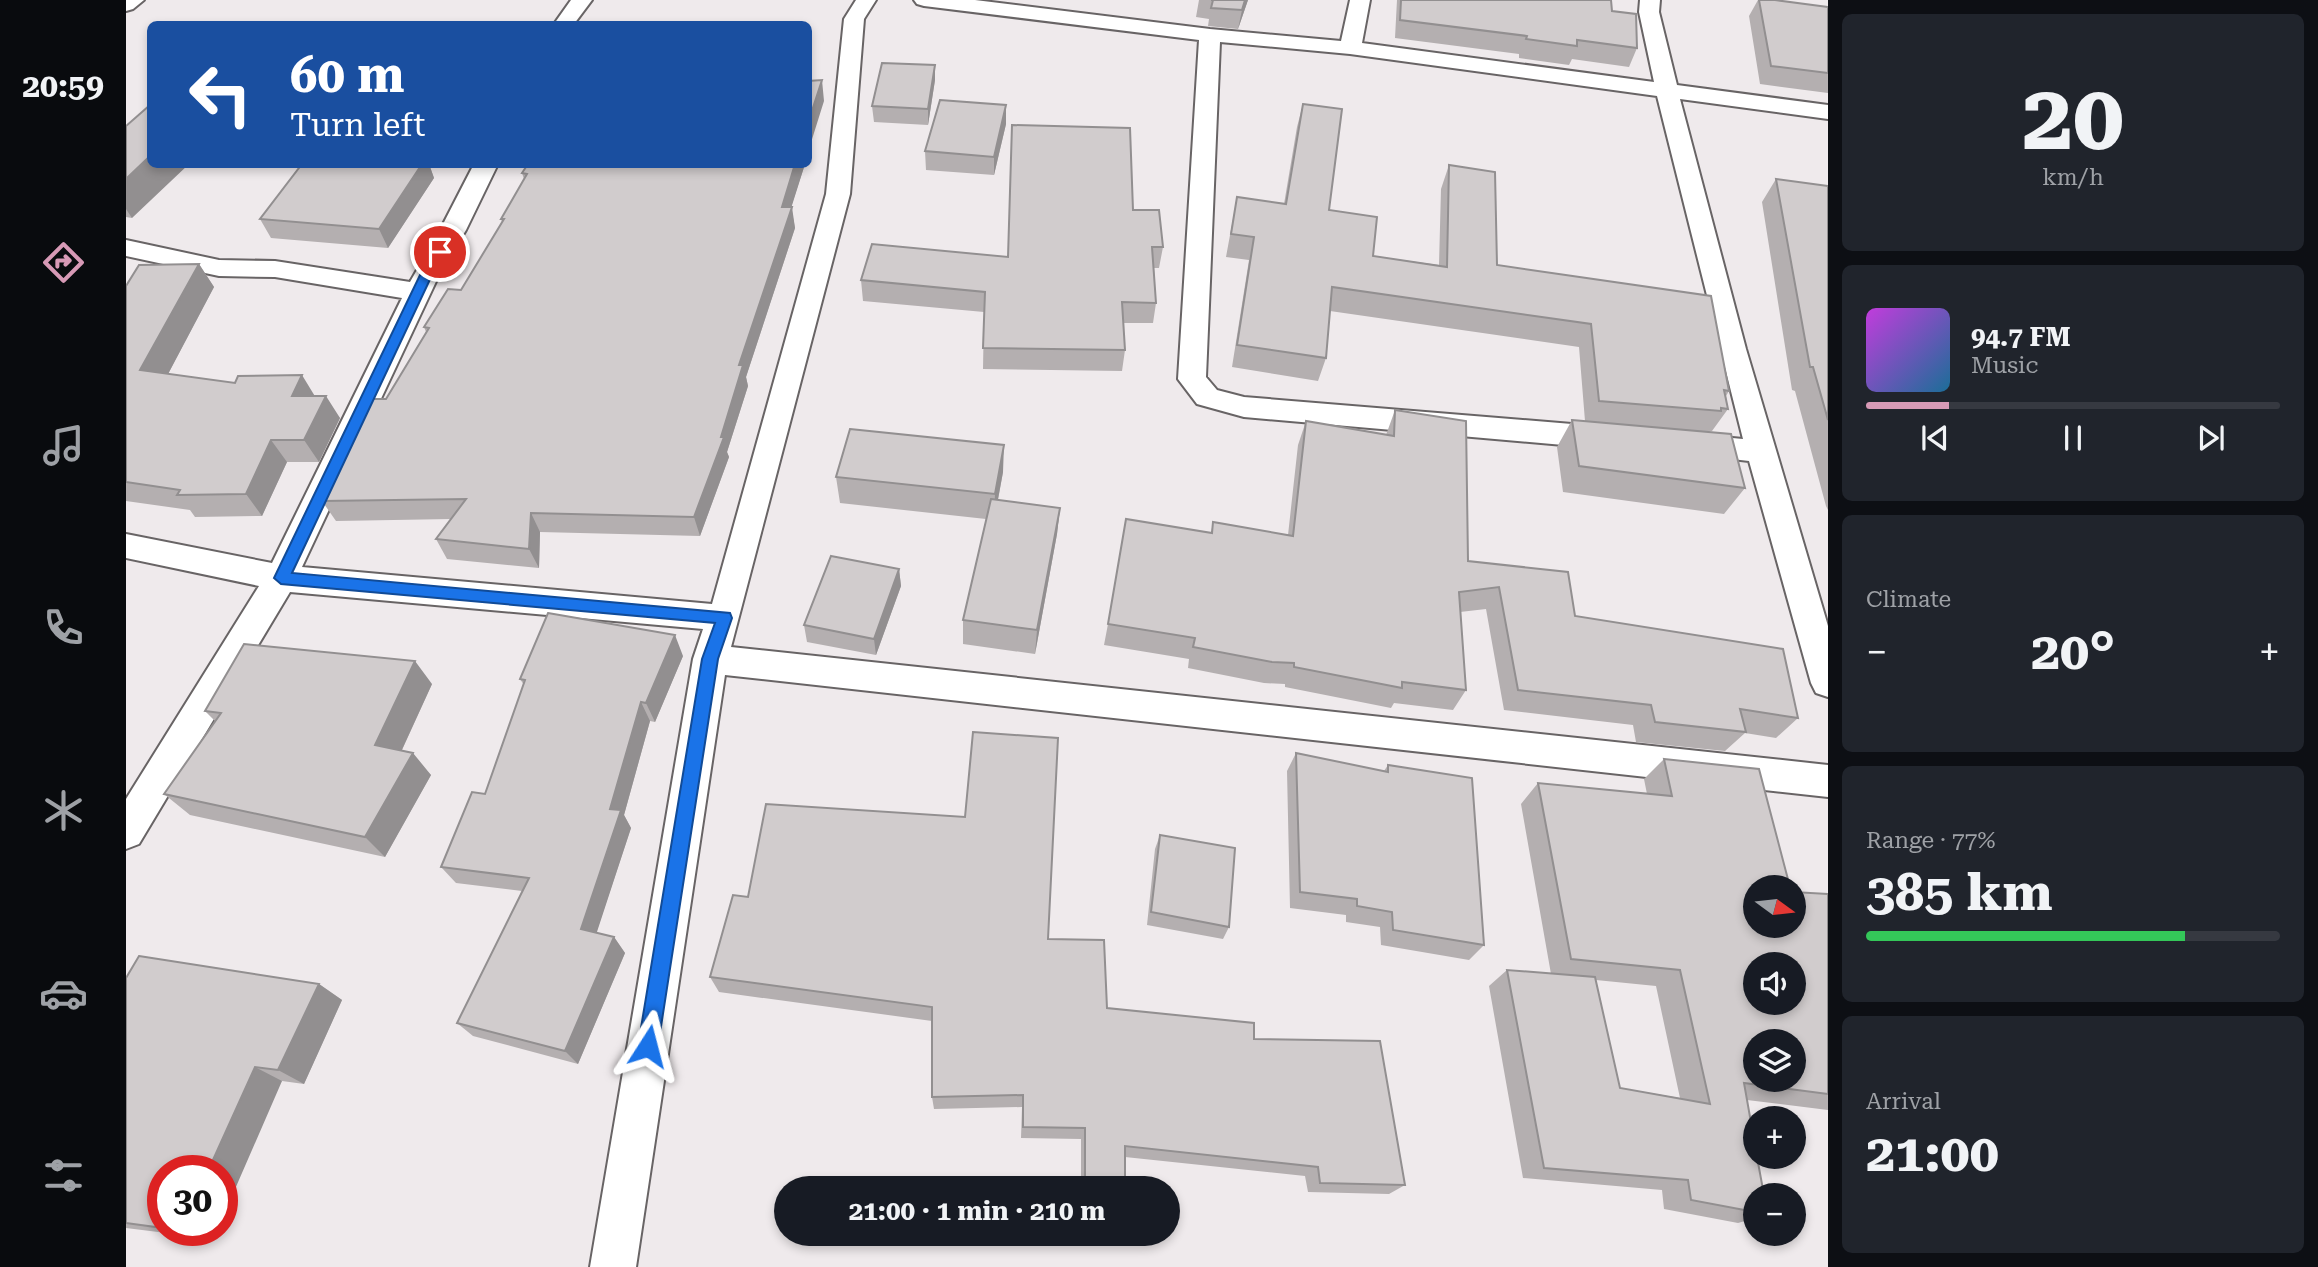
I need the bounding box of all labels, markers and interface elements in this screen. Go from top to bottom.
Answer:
text: 60 m [290,47,405,104]
icon: left [175,49,266,140]
text: 20 [2022,65,2124,171]
text: 20:59 [22,67,104,105]
text: Turn left [290,106,425,144]
text: km/h [2042,164,2104,191]
pin [410,222,470,282]
icon: arrive [421,233,459,271]
icon: directions [39,238,88,287]
text: 94.7 FM [1971,322,2071,352]
text: Music [1971,352,2038,379]
icon: previous [1916,419,1954,457]
icon: pause [2054,419,2092,457]
icon: next [2192,419,2230,457]
icon: music [39,421,88,470]
text: Climate [1866,586,1951,613]
icon: phone [39,603,88,652]
text: 20° [2031,621,2115,682]
text: − [1866,630,1887,674]
text: + [2259,630,2280,674]
icon: climate [39,786,88,835]
text: Range · 77% [1866,827,1995,854]
text: 385 km [1866,862,2053,923]
north arrow [1743,875,1806,938]
map controls [1743,875,1806,1246]
button: sound [1743,952,1806,1015]
icon: car [39,969,88,1018]
position arrow [611,1009,685,1083]
button: layers [1743,1029,1806,1092]
text: Arrival [1866,1088,1941,1115]
button: + [1743,1106,1806,1169]
text: 21:00 [1866,1123,1999,1184]
icon: filters [39,1151,88,1200]
speed limit sign: 30 [147,1155,238,1246]
button: − [1743,1183,1806,1246]
text: 21:00 · 1 min · 210 m [849,1196,1105,1226]

